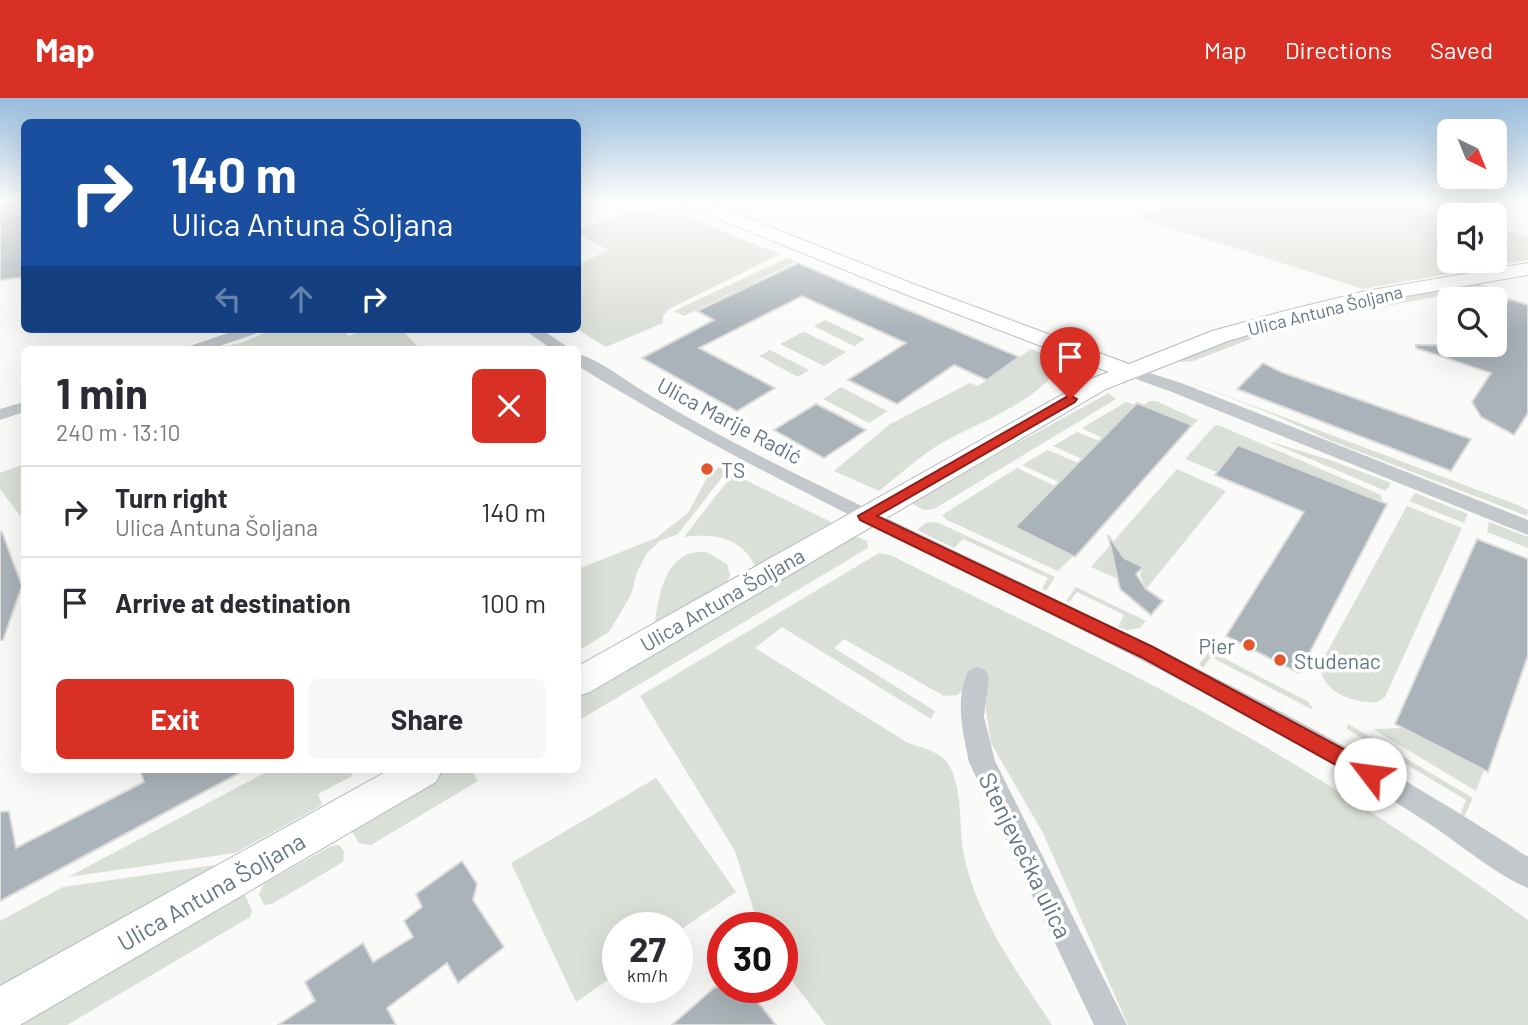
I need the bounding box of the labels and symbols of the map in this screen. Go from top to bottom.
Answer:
north arrow [1437,119,1507,189]
street label: Ulica Antuna Šoljana [1245,280,1405,340]
pin [1040,327,1100,399]
street label: Ulica Marije Radić [653,371,807,469]
place label: TS [721,457,745,482]
marker: TS [699,461,715,477]
street label: Ulica Antuna Šoljana [636,542,808,656]
place label: Pier [1198,633,1235,658]
marker: Pier [1241,637,1257,653]
place label: Studenac [1294,648,1381,673]
marker: Studenac [1272,652,1288,668]
position arrow [1333,737,1407,811]
street label: Stenjevečka ulica [973,767,1079,943]
street label: Ulica Antuna Šoljana [112,825,310,957]
speed limit sign: 30 [707,912,798,1003]

